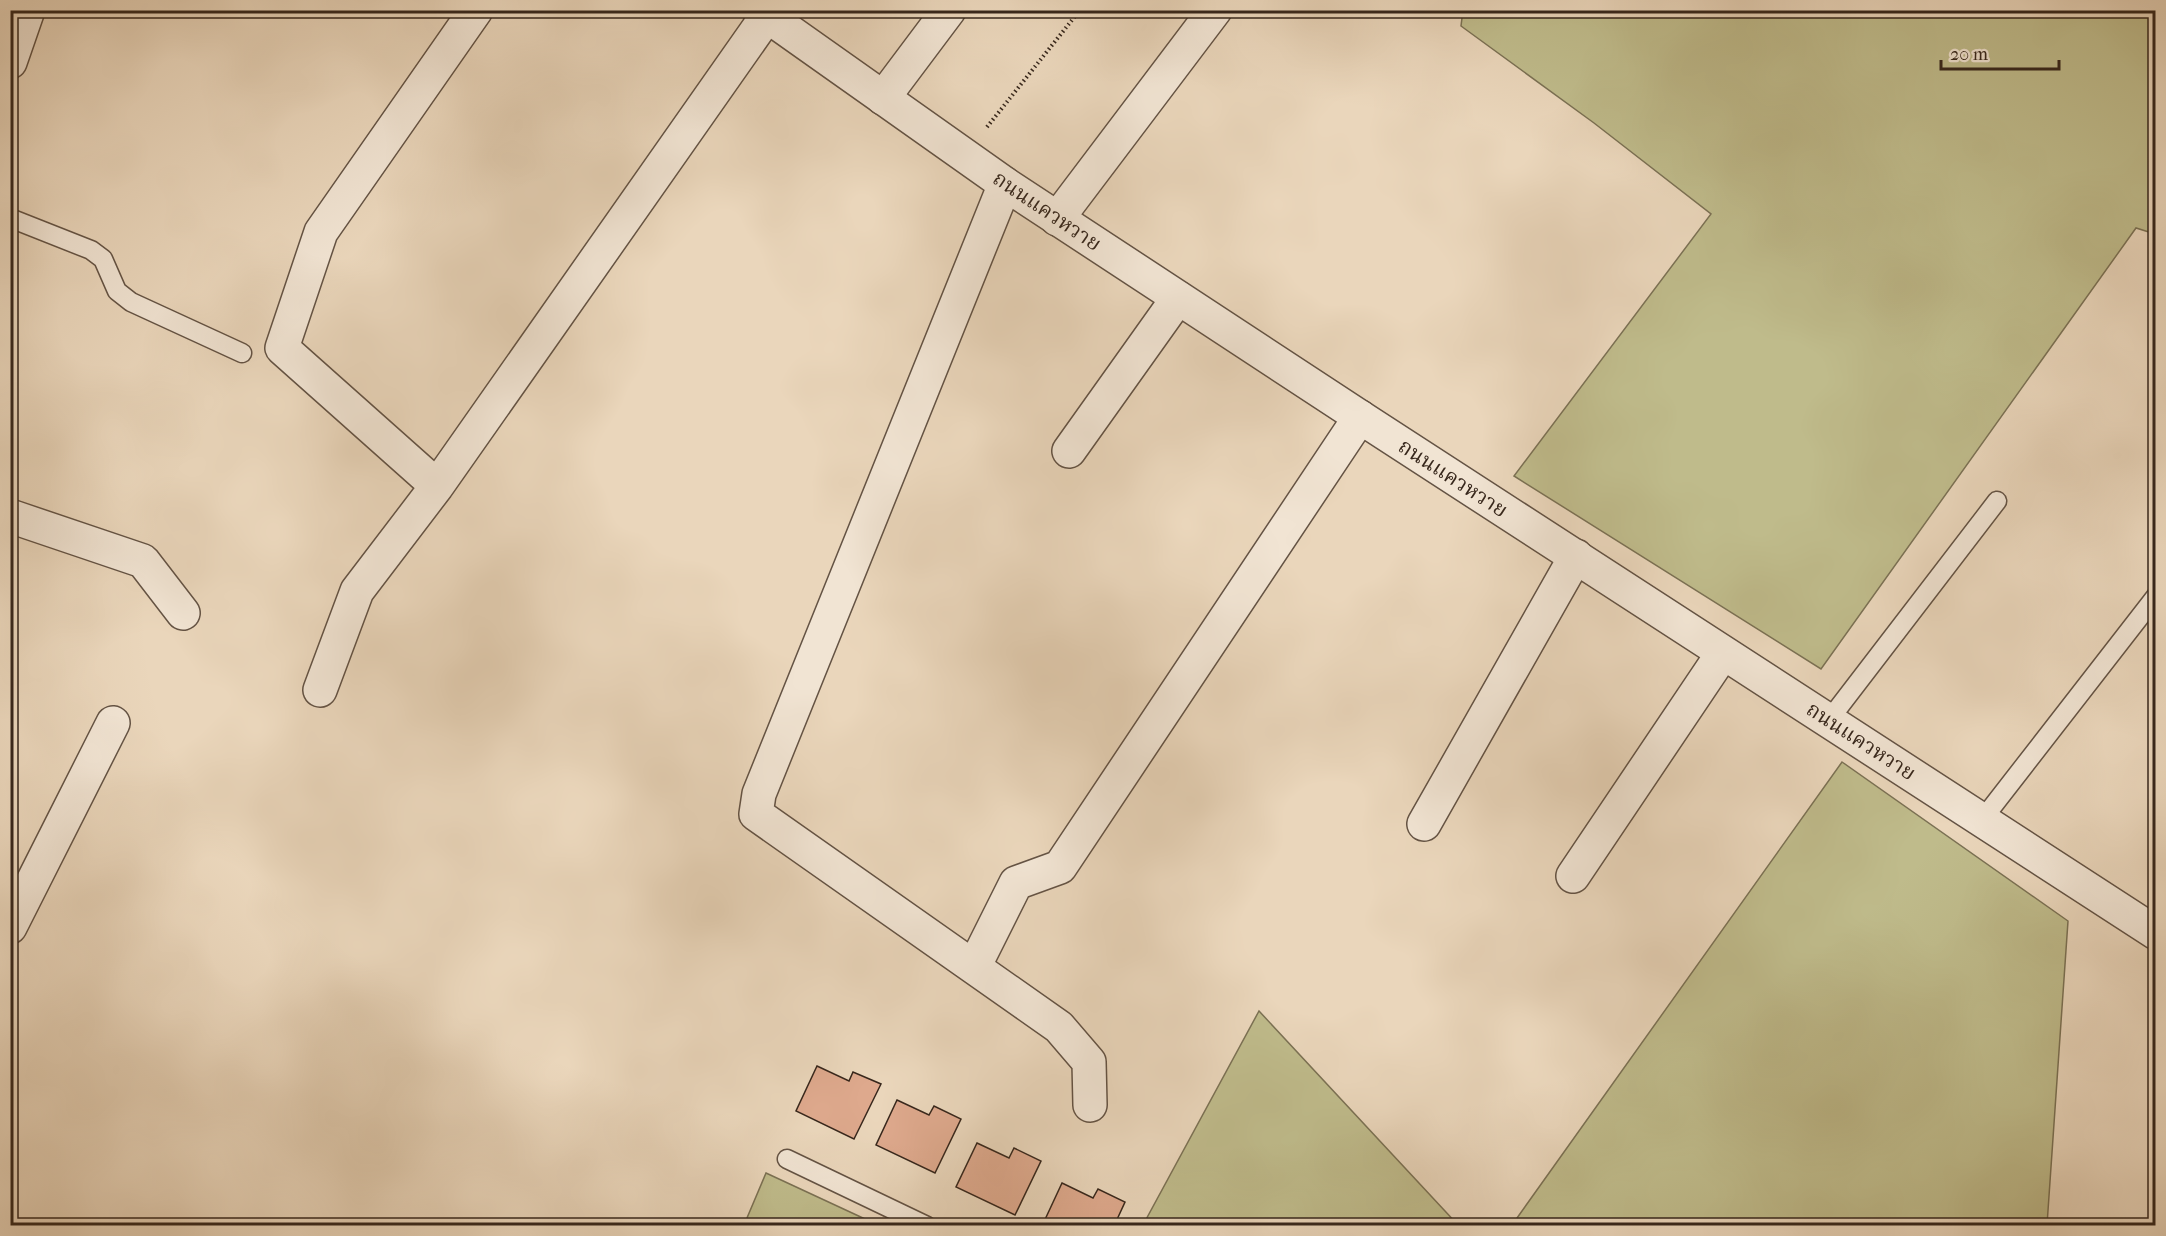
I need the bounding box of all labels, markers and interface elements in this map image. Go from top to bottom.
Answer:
scale bar [1941,33,2060,71]
text: 20 m [1950,44,1988,65]
street label: ถนนแควหวาย [988,166,1106,256]
street label: ถนนแควหวาย [1394,434,1512,522]
street label: ถนนแควหวาย [1802,697,1920,785]

